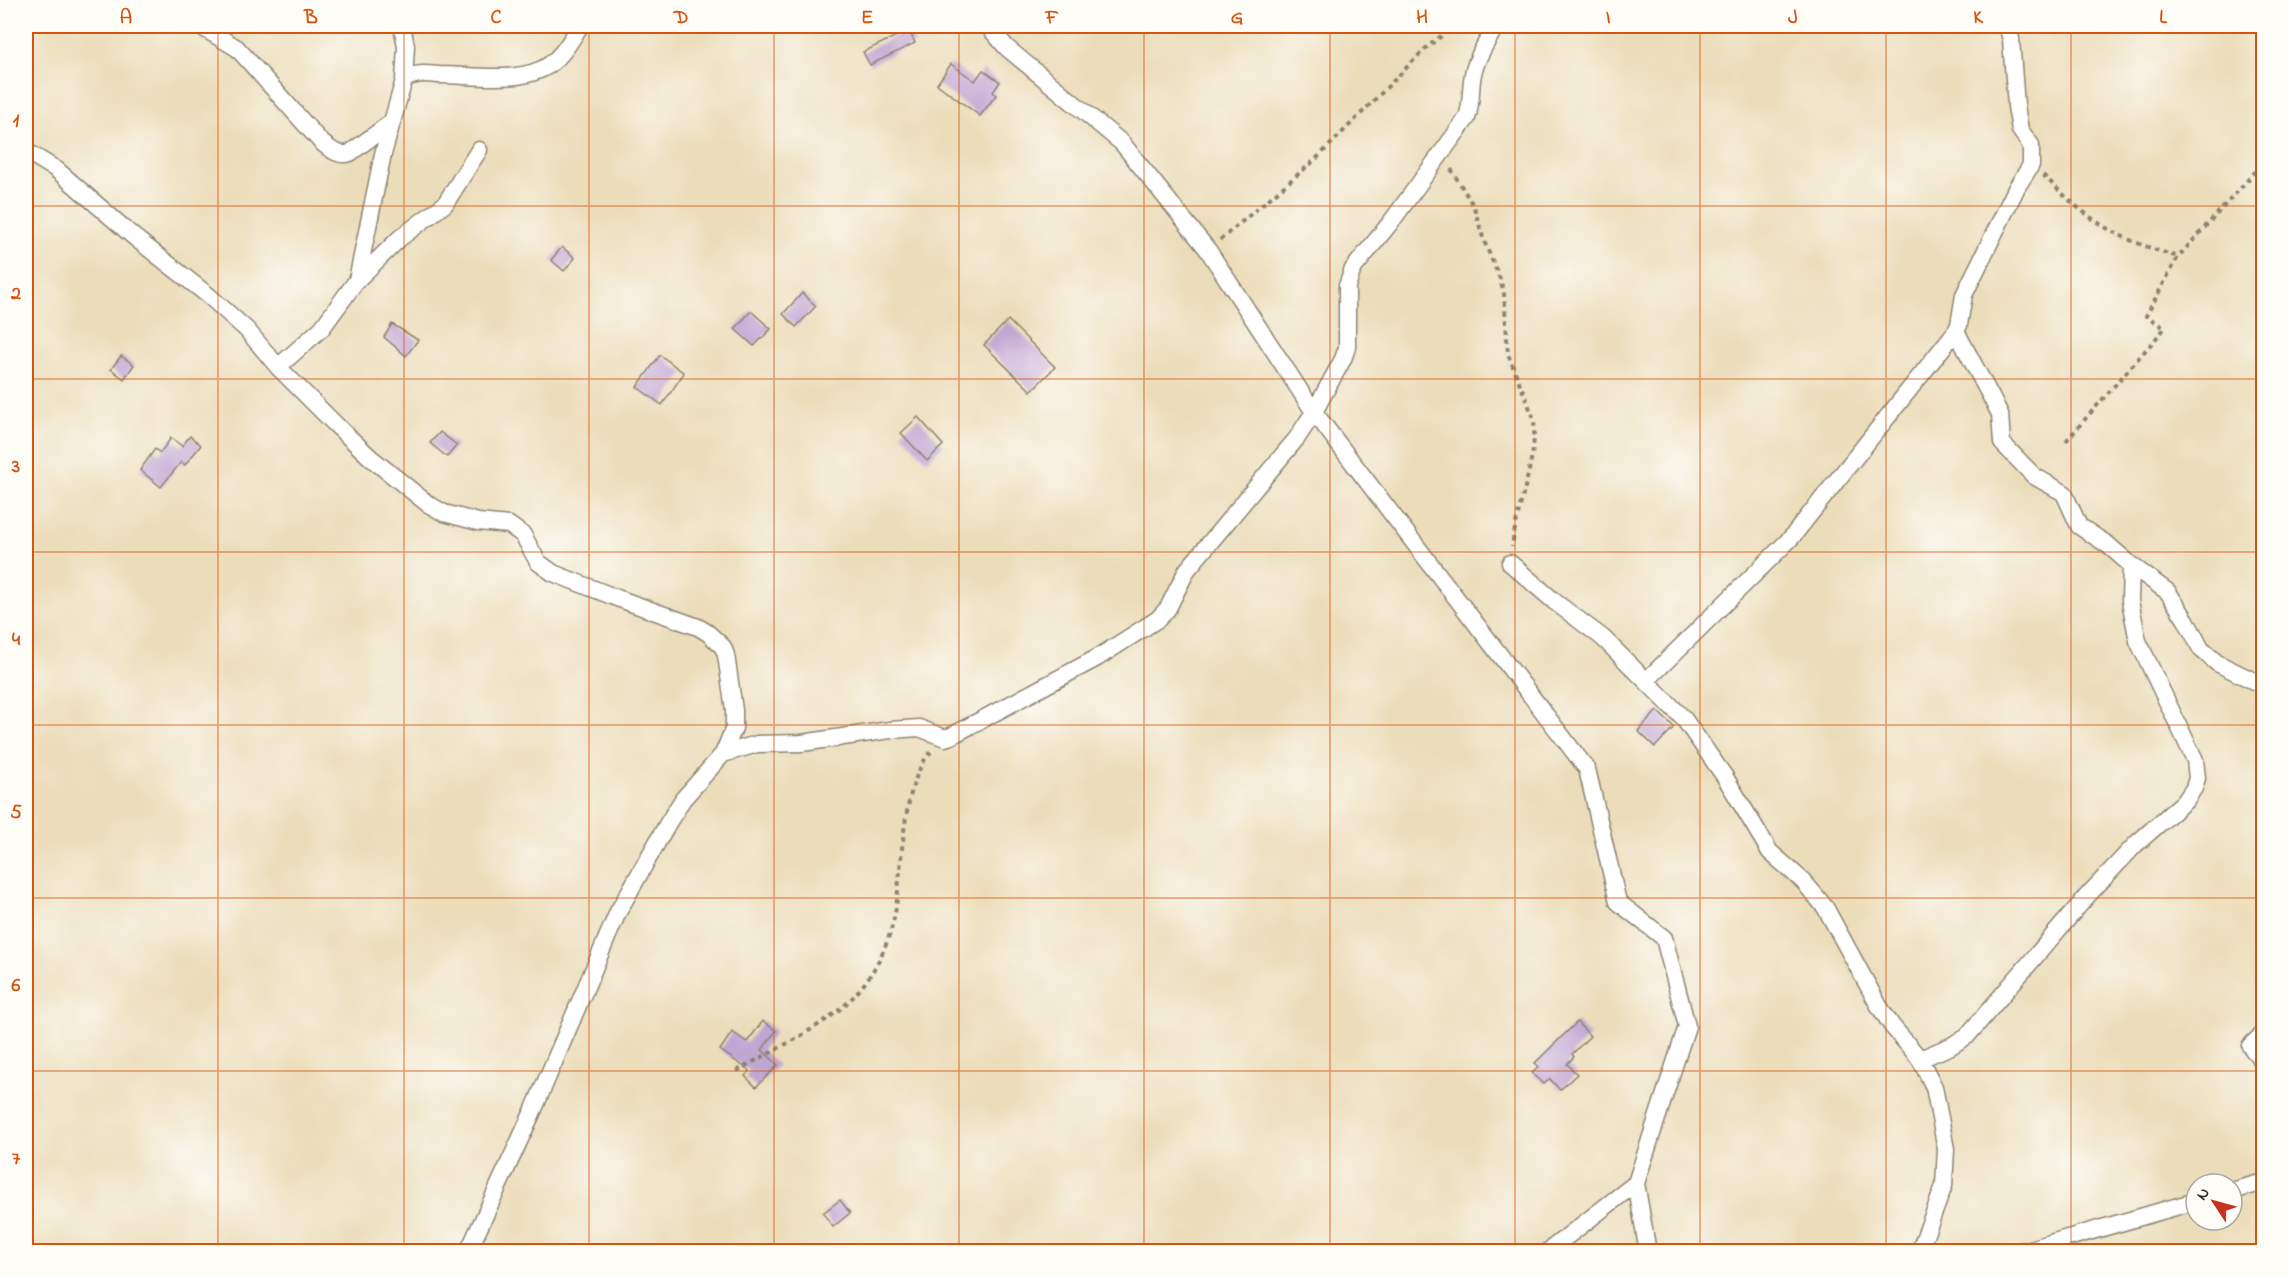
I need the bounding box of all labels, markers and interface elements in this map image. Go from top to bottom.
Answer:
text: A [120,4,132,33]
text: B [303,4,318,33]
text: C [491,4,502,33]
text: D [673,4,688,33]
text: E [861,4,873,33]
text: F [1045,4,1059,33]
text: G [1231,4,1244,33]
text: H [1416,4,1428,33]
text: I [1606,4,1611,33]
text: J [1788,4,1798,33]
text: K [1973,4,1984,33]
text: L [2159,4,2167,33]
text: 1 [13,107,20,136]
text: 2 [10,280,21,309]
text: 3 [11,453,20,482]
text: 4 [12,626,21,655]
text: 5 [10,799,22,828]
text: 6 [12,972,21,1001]
text: 7 [12,1145,21,1174]
north arrow [2184,1172,2244,1232]
text: N [2191,1183,2216,1206]

